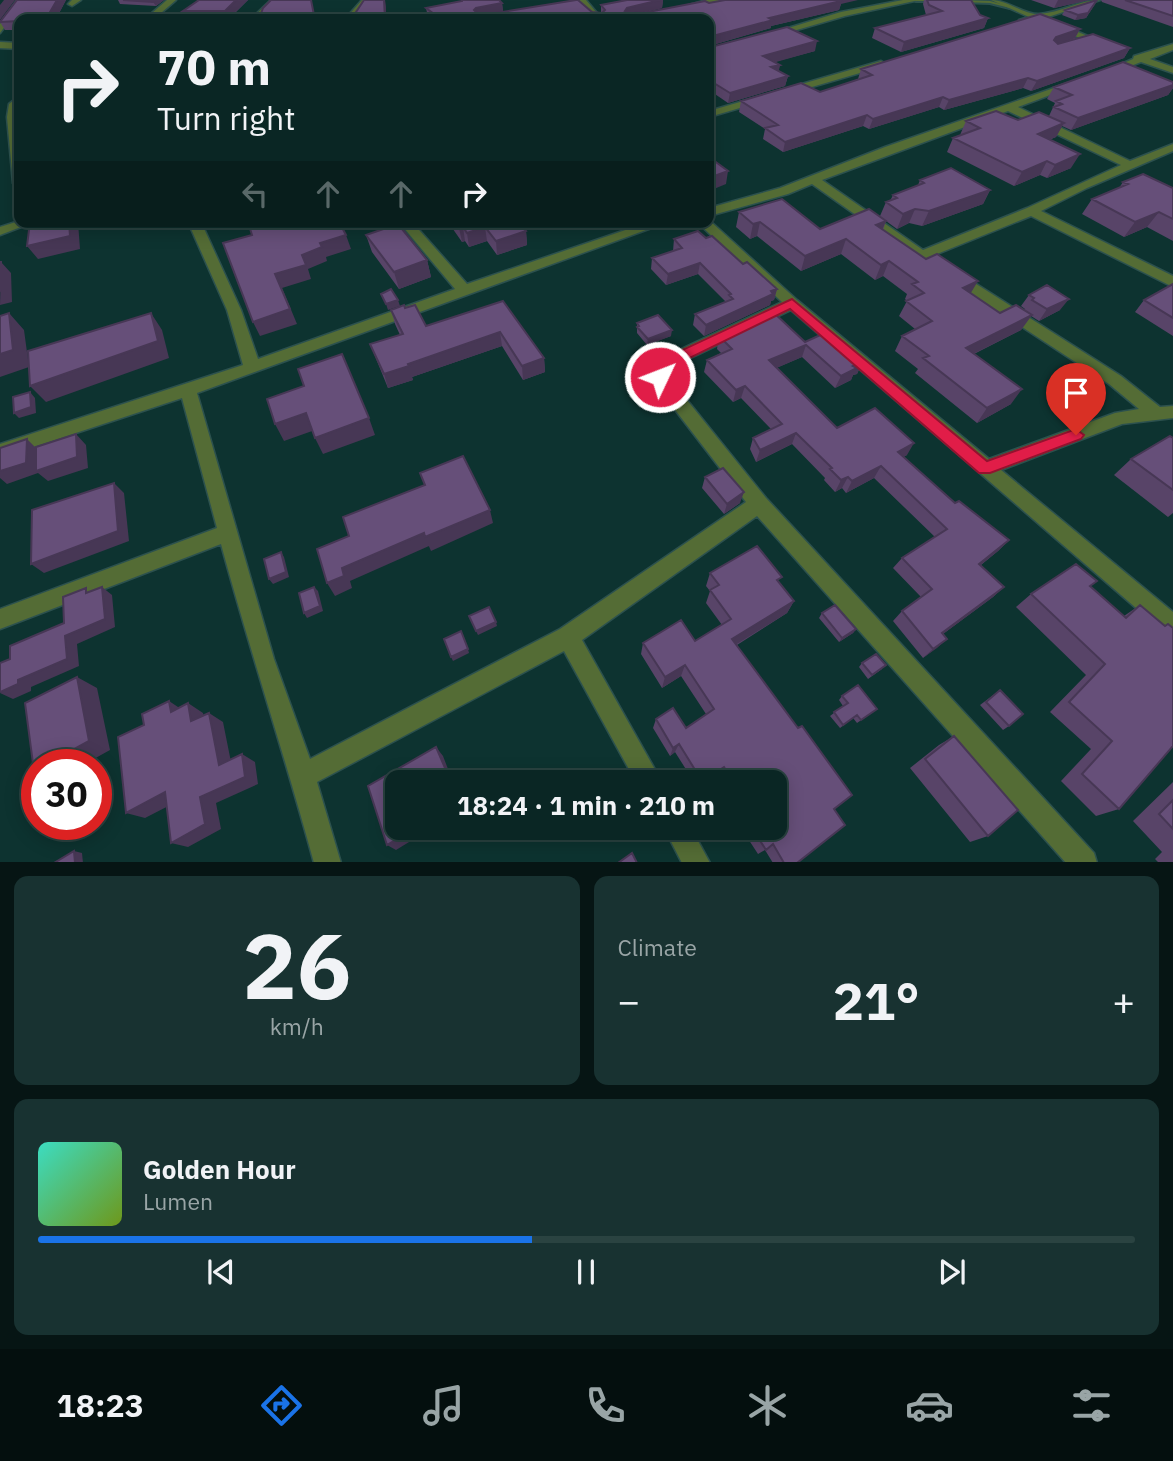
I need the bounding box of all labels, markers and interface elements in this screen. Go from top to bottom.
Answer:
text: 70 m [157,35,271,98]
icon: right [42,42,133,133]
text: Turn right [157,97,295,139]
icon: left [236,175,274,213]
icon: ahead [309,175,347,213]
icon: ahead [382,175,420,213]
icon: right [455,175,493,213]
position arrow [623,340,697,414]
pin [1046,363,1106,435]
icon: arrive [1057,374,1095,412]
speed limit sign: 30 [21,749,112,840]
text: 18:24 · 1 min · 210 m [457,788,715,822]
text: 26 [242,906,351,1024]
text: Climate [618,932,697,962]
text: 21° [833,967,920,1034]
text: − [618,976,640,1025]
text: + [1112,976,1135,1025]
text: km/h [270,1011,324,1041]
text: Golden Hour [143,1152,296,1186]
text: Lumen [143,1186,213,1216]
icon: previous [202,1253,240,1291]
icon: pause [567,1253,605,1291]
icon: next [933,1253,971,1291]
icon: directions [257,1381,306,1430]
icon: music [419,1381,468,1430]
icon: phone [581,1381,630,1430]
icon: climate [743,1381,792,1430]
icon: car [905,1381,954,1430]
icon: filters [1067,1381,1116,1430]
text: 18:23 [57,1384,144,1426]

